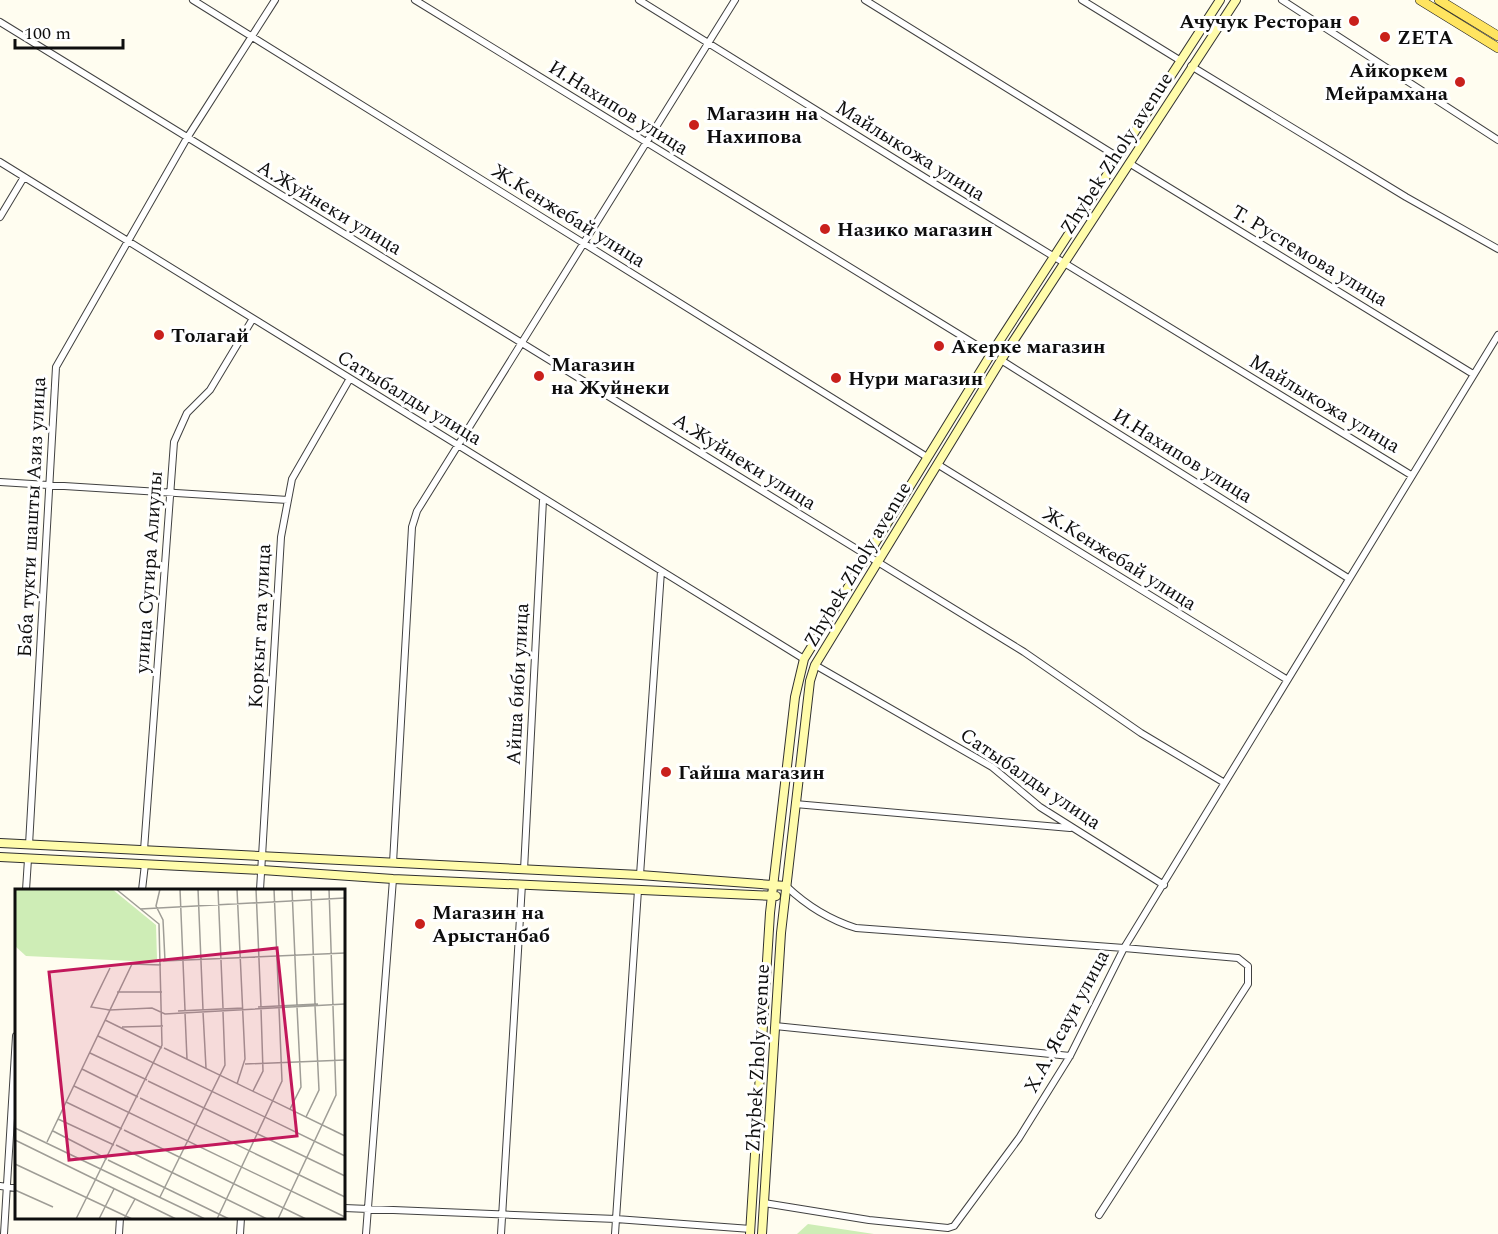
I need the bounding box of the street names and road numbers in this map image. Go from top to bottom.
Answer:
street label: И.Нахипов улица [542,53,695,163]
street label: Zhybek Zholy avenue [1053,66,1181,241]
street label: Майлыкожа улица [830,93,991,209]
street label: А.Жуйнеки улица [251,153,408,263]
street label: Ж.Кенжебай улица [485,156,652,276]
street label: Т. Рустемова улица [1226,197,1394,315]
street label: Сатыбалды улица [331,343,488,453]
street label: Майлыкожа улица [1243,347,1406,461]
street label: Баба тукти шашты Азиз улица [10,376,54,658]
street label: И.Нахипов улица [1106,401,1259,511]
street label: А.Жуйнеки улица [667,406,822,518]
street label: улица Сугира Алиулы [127,470,171,675]
street label: Zhybek Zholy avenue [796,476,919,653]
street label: Ж.Кенжебай улица [1036,499,1203,619]
street label: Коркыт ата улица [241,543,279,709]
street label: Айша биби улица [499,602,537,766]
street label: Сатыбалды улица [954,720,1107,837]
street label: Х.А. Ясауи улица [1016,944,1117,1098]
street label: Zhybek Zholy avenue [738,963,778,1153]

